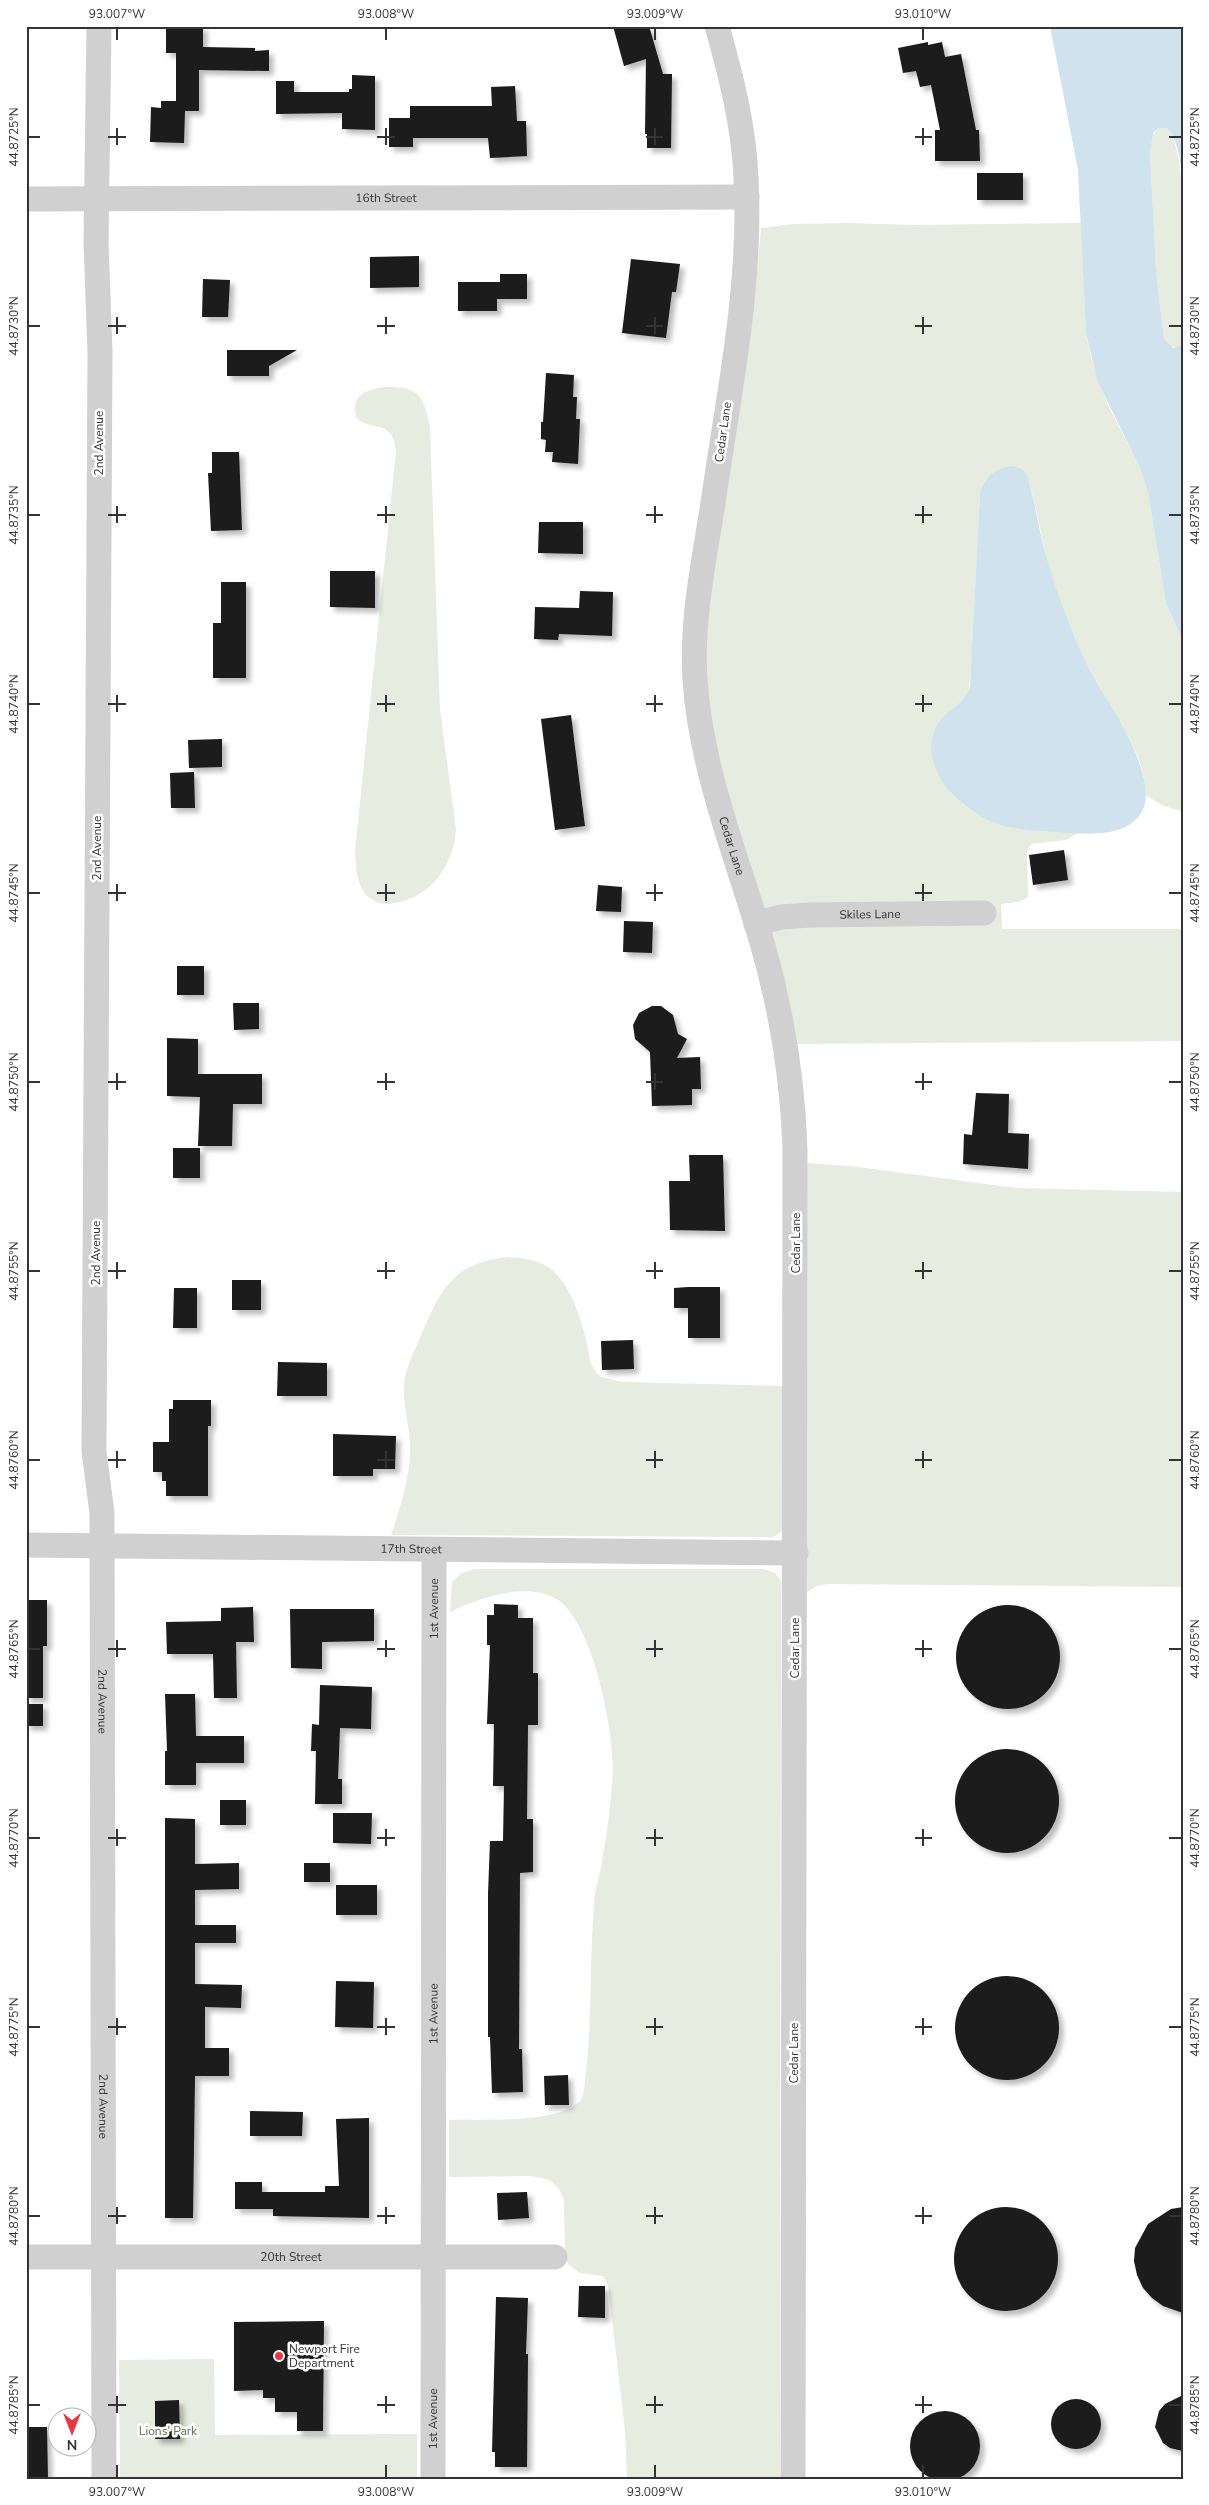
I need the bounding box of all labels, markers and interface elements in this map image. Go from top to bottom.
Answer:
text: 93.007°W [89,6,145,22]
text: 93.008°W [358,6,414,22]
text: 93.009°W [627,6,683,22]
text: 93.010°W [895,6,951,22]
text: 44.8725°N [6,107,22,167]
text: 44.8725°N [1187,107,1203,167]
street label: 16th Street [355,190,417,206]
text: 44.8730°N [6,296,22,356]
text: 44.8730°N [1187,296,1203,356]
street label: Cedar Lane [711,401,735,463]
street label: 2nd Avenue [91,411,107,475]
text: 44.8735°N [6,485,22,545]
text: 44.8735°N [1187,485,1203,545]
text: 44.8740°N [6,674,22,734]
text: 44.8740°N [1187,674,1203,734]
street label: Cedar Lane [715,814,748,877]
street label: 2nd Avenue [89,816,105,880]
text: 44.8745°N [6,863,22,923]
text: 44.8745°N [1187,863,1203,923]
street label: Skiles Lane [839,906,901,923]
text: 44.8750°N [6,1052,22,1112]
text: 44.8750°N [1187,1052,1203,1112]
street label: Cedar Lane [788,1213,804,1273]
street label: 2nd Avenue [88,1221,104,1285]
text: 44.8755°N [6,1241,22,1301]
text: 44.8755°N [1187,1241,1203,1301]
text: 44.8760°N [6,1430,22,1490]
text: 44.8760°N [1187,1430,1203,1490]
street label: 17th Street [380,1541,443,1557]
street label: 1st Avenue [426,1578,442,1640]
street label: Cedar Lane [787,1618,803,1678]
text: 44.8765°N [6,1619,22,1679]
text: 44.8765°N [1187,1619,1203,1679]
street label: 2nd Avenue [94,1669,110,1734]
text: 44.8770°N [6,1808,22,1868]
text: 44.8770°N [1187,1808,1203,1868]
street label: 1st Avenue [425,1983,442,2045]
text: 44.8775°N [6,1997,22,2057]
text: 44.8775°N [1187,1997,1203,2057]
street label: Cedar Lane [786,2023,802,2083]
street label: 2nd Avenue [95,2074,111,2139]
text: 44.8780°N [6,2186,22,2246]
text: 44.8780°N [1187,2186,1203,2246]
street label: 20th Street [260,2249,322,2265]
place label: Newport Fire Department [289,2341,360,2371]
marker: Newport Fire Department [273,2350,285,2362]
text: 44.8785°N [6,2375,22,2435]
text: 44.8785°N [1187,2375,1203,2435]
street label: 1st Avenue [425,2388,441,2450]
north arrow [48,2408,98,2458]
park label: Lions' Park [139,2423,198,2439]
text: N [67,2435,77,2454]
text: 93.007°W [89,2484,145,2500]
text: 93.008°W [358,2484,414,2500]
text: 93.009°W [627,2484,683,2500]
text: 93.010°W [895,2484,951,2500]

